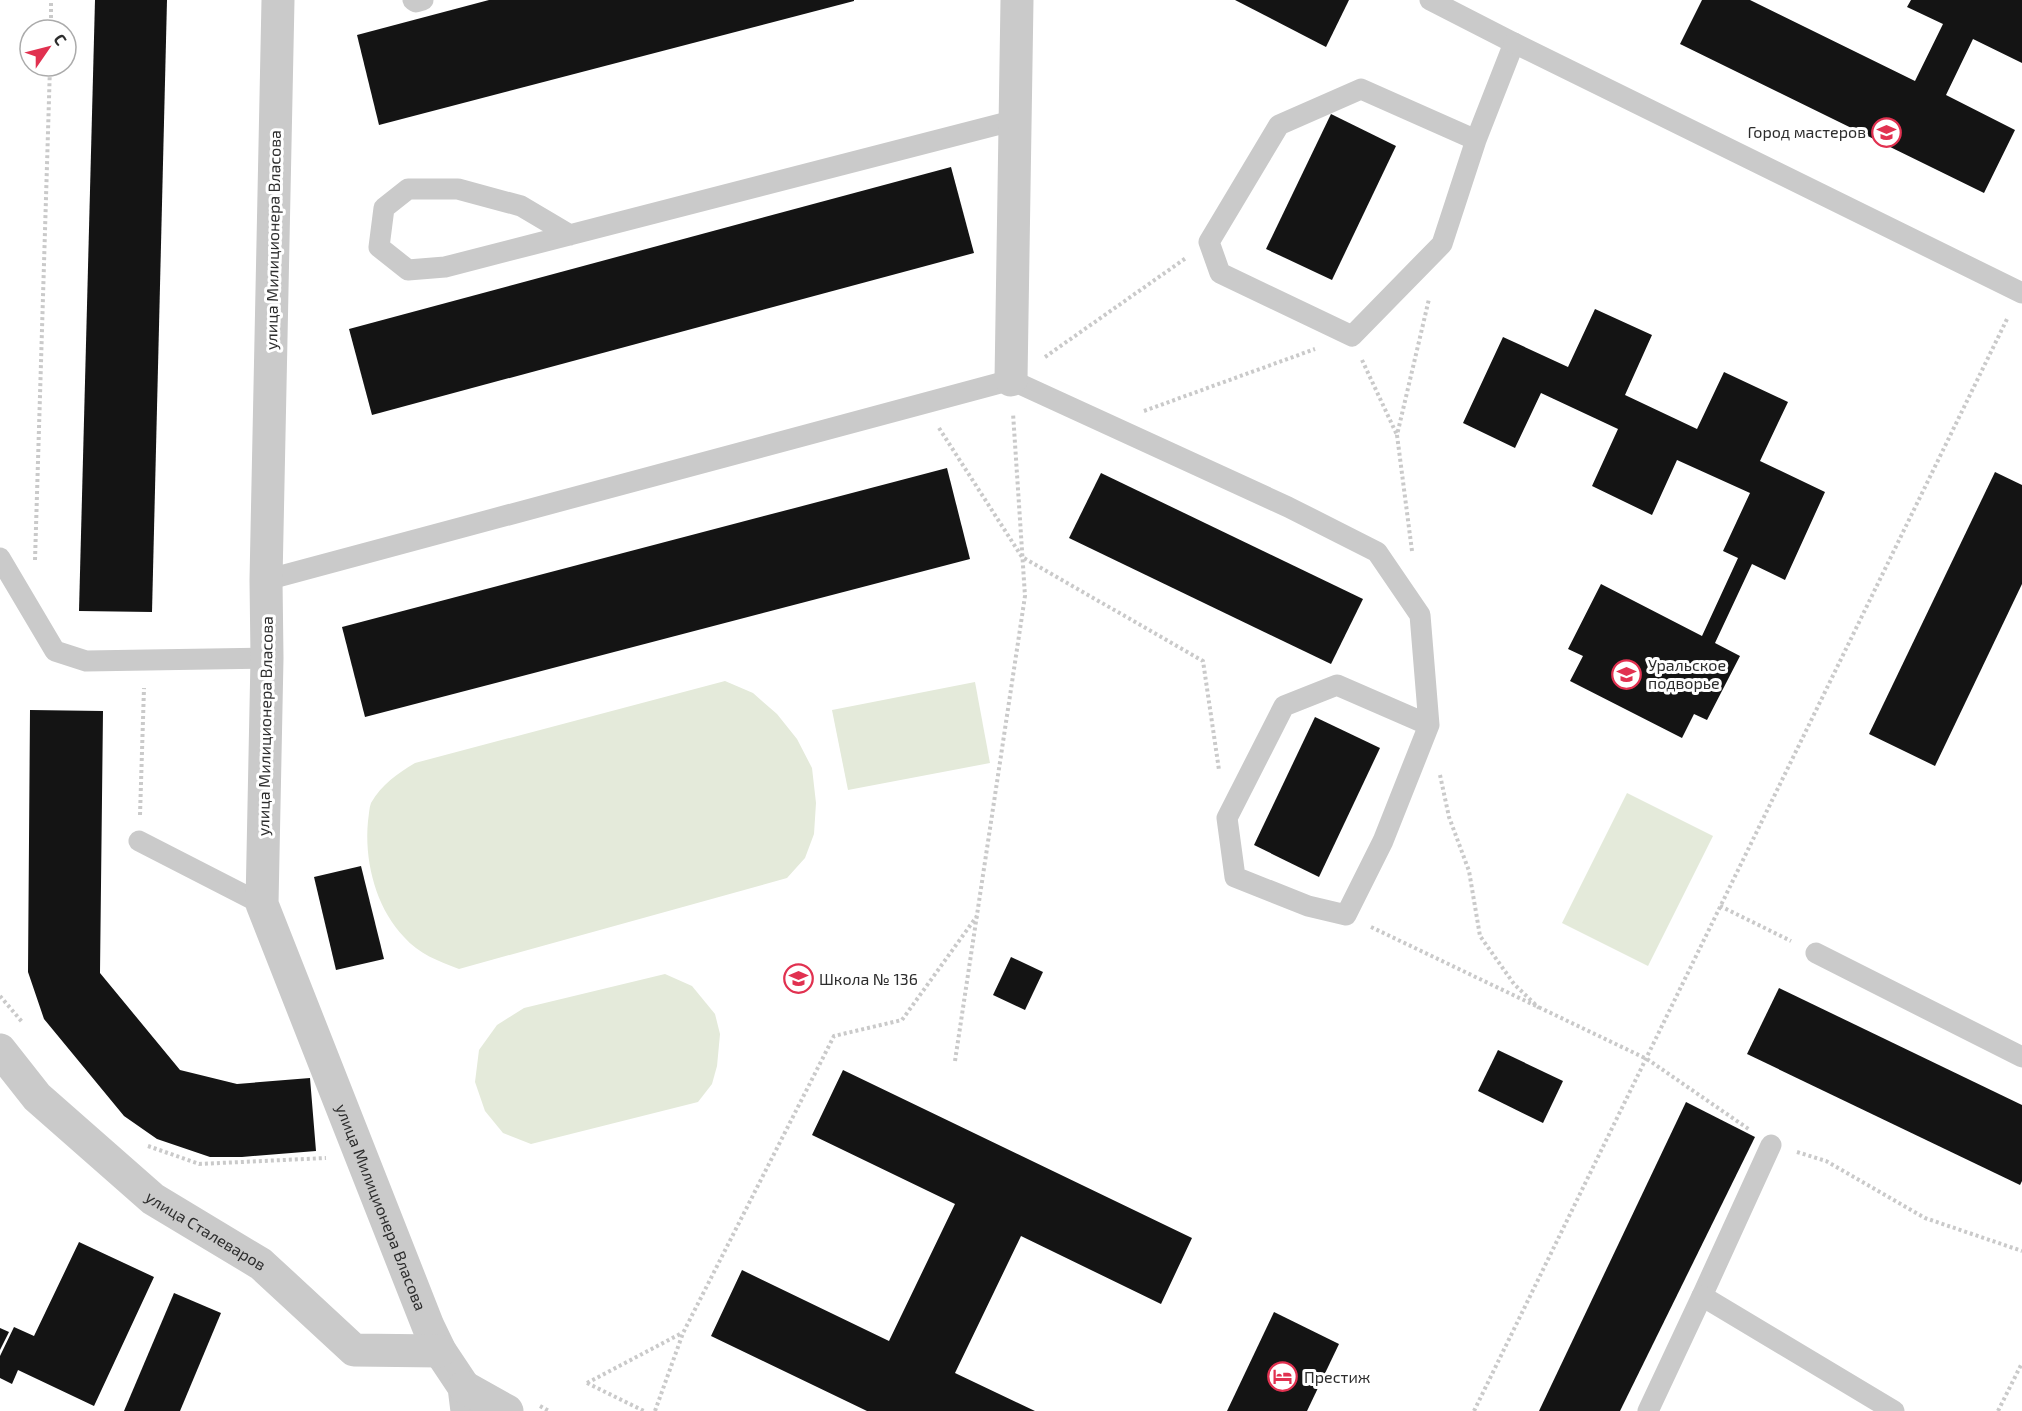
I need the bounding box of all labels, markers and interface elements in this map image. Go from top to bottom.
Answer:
north arrow [18,18,78,78]
text: С [50,30,71,48]
school or university icon: Город мастеров [1871,116,1903,148]
place label: Город мастеров [1748,122,1866,141]
street label: улица Милиционера Власова [261,130,285,350]
street label: улица Милиционера Власова [253,616,277,836]
place label: Уральское подворье [1648,655,1726,692]
school or university icon: Уральское подворье [1611,658,1643,690]
school or university icon: Школа № 136 [782,963,814,995]
place label: Школа № 136 [819,969,918,988]
street label: улица Милиционера Власова [332,1101,431,1313]
street label: улица Сталеваров [141,1187,270,1274]
hotel icon: Престиж [1267,1361,1299,1393]
place label: Престиж [1304,1367,1371,1386]

